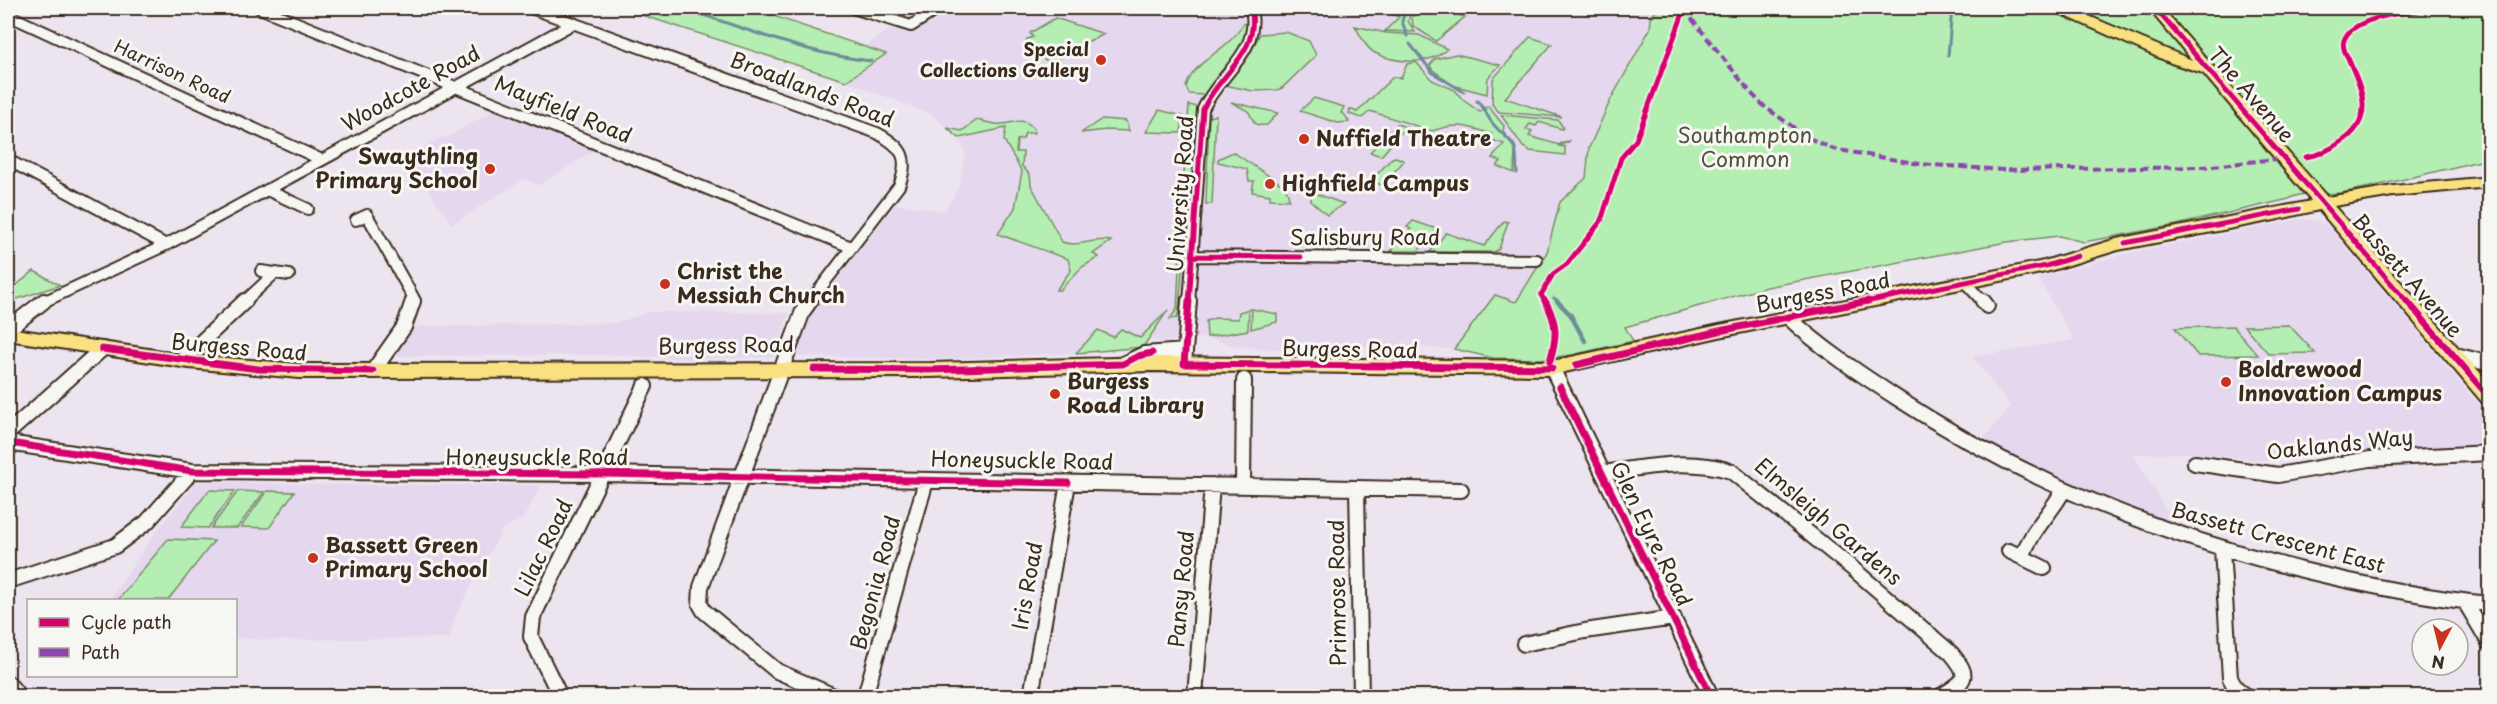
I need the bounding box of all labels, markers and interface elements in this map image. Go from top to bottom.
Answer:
street label: Harrison Road [110,32,235,109]
place label: Special Collections Gallery [920,35,1089,83]
street label: Woodcote Road [335,36,485,139]
street label: The Avenue [2202,39,2303,149]
street label: Broadlands Road [726,42,899,134]
marker: Special Collections Gallery [1094,53,1108,67]
street label: Mayfield Road [490,66,637,150]
street label: University Road [1158,114,1200,273]
park label: Southampton Common [1678,118,1812,174]
place label: Nuffield Theatre [1316,121,1491,153]
marker: Nuffield Theatre [1297,132,1311,146]
place label: Swaythling Primary School [315,139,478,195]
marker: Swaythling Primary School [483,162,497,176]
place label: Highfield Campus [1282,166,1469,198]
marker: Highfield Campus [1263,177,1277,191]
street label: Bassett Avenue [2346,206,2471,344]
street label: Salisbury Road [1290,220,1440,252]
place label: Christ the Messiah Church [677,254,845,310]
street label: Burgess Road [1753,262,1893,320]
marker: Christ the Messiah Church [658,277,672,291]
street label: Burgess Road [170,324,308,368]
street label: Burgess Road [658,327,794,361]
street label: Burgess Road [1282,331,1418,365]
place label: Boldrewood Innovation Campus [2238,352,2442,408]
place label: Burgess Road Library [1067,364,1204,420]
marker: Boldrewood Innovation Campus [2219,375,2233,389]
marker: Burgess Road Library [1048,387,1062,401]
street label: Oaklands Way [2265,419,2415,467]
street label: Honeysuckle Road [446,440,628,472]
street label: Honeysuckle Road [930,441,1114,477]
street label: Elmsleigh Gardens [1748,449,1910,592]
street label: Glen Eyre Road [1604,455,1702,611]
street label: Bassett Crescent East [2168,492,2389,580]
street label: Lilac Road [505,493,580,601]
street label: Begonia Road [841,512,907,653]
street label: Primrose Road [1319,519,1353,667]
place label: Bassett Green Primary School [325,528,488,584]
street label: Pansy Road [1159,529,1201,649]
street label: Iris Road [1003,539,1049,632]
marker: Bassett Green Primary School [306,551,320,565]
legend [27,599,237,677]
text: Cycle path [81,608,172,635]
north arrow [2410,617,2470,677]
text: Path [81,638,120,665]
text: N [2430,650,2446,676]

